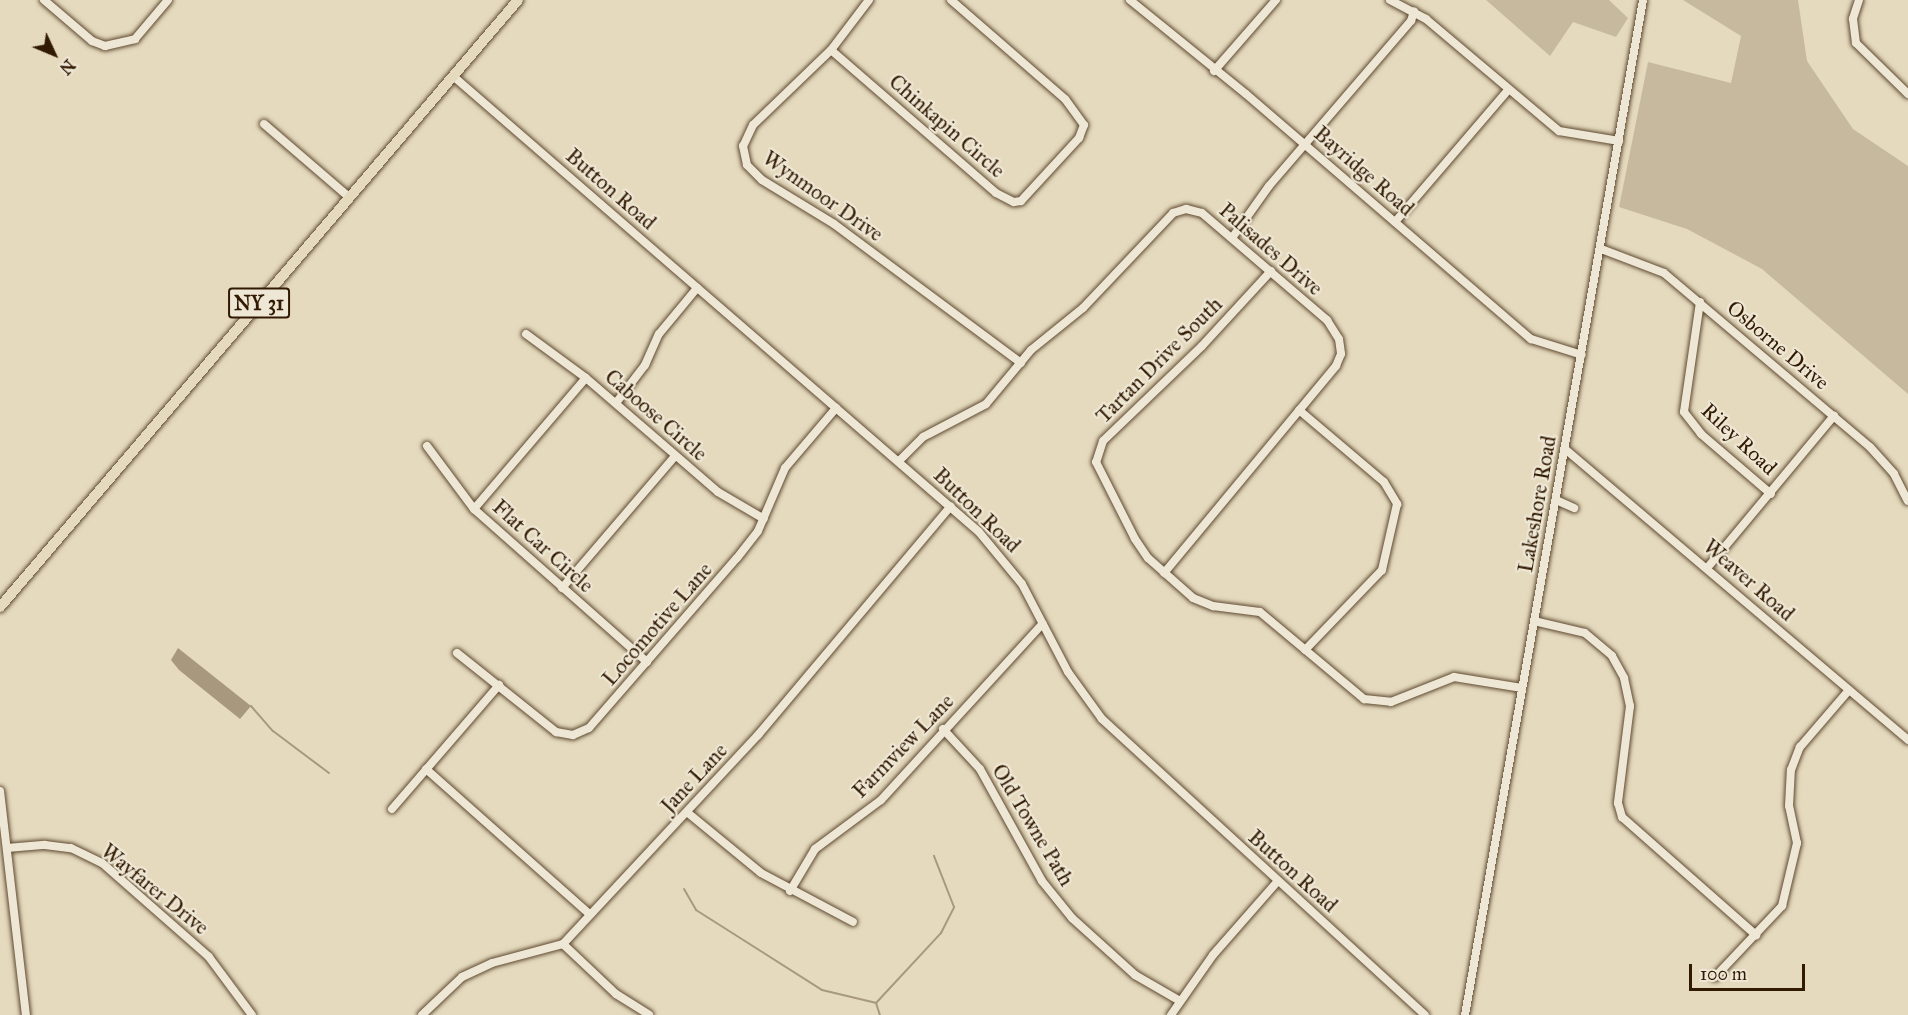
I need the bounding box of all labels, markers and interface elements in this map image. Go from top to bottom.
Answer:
north arrow [24,24,84,84]
text: N [56,55,79,78]
street label: Chinkapin Circle [884,69,1010,183]
street label: Bayridge Road [1309,121,1419,221]
street label: Button Road [561,143,661,235]
street label: Wynmoor Drive [758,145,888,247]
street label: Palisades Drive [1214,197,1328,301]
road number: NY 31 [228,286,290,320]
street label: Tartan Drive South [1091,292,1227,428]
street label: Osborne Drive [1722,295,1834,395]
street label: Caboose Circle [600,364,712,466]
street label: Riley Road [1696,398,1782,480]
street label: Lakeshore Road [1513,434,1561,574]
street label: Button Road [928,462,1026,558]
street label: Flat Car Circle [487,494,599,598]
street label: Weaver Road [1698,534,1800,626]
street label: Locomotive Lane [597,557,717,691]
street label: Farmview Lane [847,689,959,803]
street label: Jane Lane [655,738,733,818]
street label: Old Towne Path [987,759,1079,891]
street label: Button Road [1243,824,1343,918]
street label: Wayfarer Drive [96,838,214,940]
scale bar [1692,952,1808,990]
text: 100 m [1700,963,1747,985]

